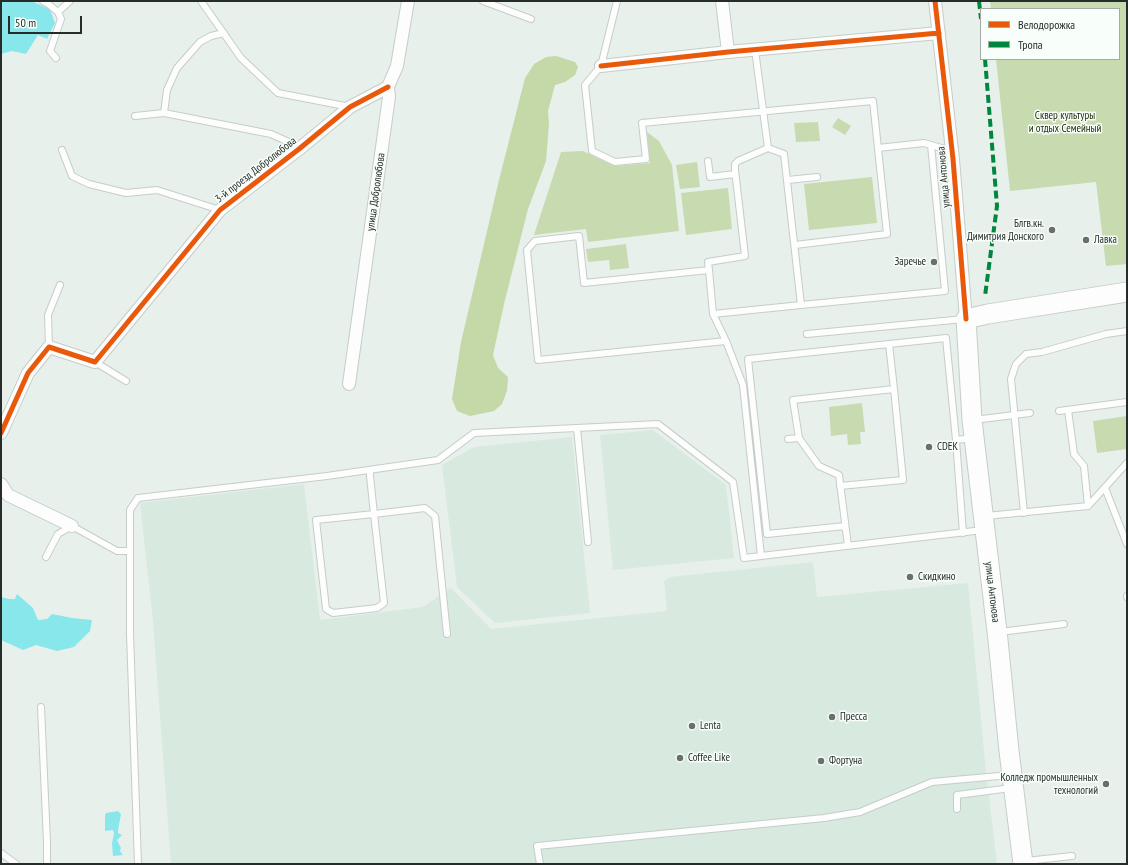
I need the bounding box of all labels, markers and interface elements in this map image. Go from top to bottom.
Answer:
scale bar [10,8,84,34]
legend [980,8,1120,60]
text: 50 m [15,15,36,30]
text: Велодорожка [1018,17,1075,32]
text: Тропа [1018,37,1043,52]
park label: Сквер культуры и отдых Семейный [1029,109,1101,135]
street label: 3-й проезд Добролюбова [213,134,299,206]
street label: улица Антонова [935,146,953,208]
street label: улица Добролюбова [364,152,388,232]
place label: Блгв.кн. Димитрия Донского [967,217,1044,243]
marker: Блгв.кн. Димитрия Донского [1047,225,1057,235]
place label: Лавка [1094,233,1117,247]
marker: Лавка [1081,235,1091,245]
place label: Заречье [895,255,926,269]
marker: Заречье [929,257,939,267]
place label: CDEK [937,440,958,454]
marker: CDEK [924,442,934,452]
street label: улица Антонова [982,561,1002,623]
place label: Скидкино [918,570,956,584]
marker: Скидкино [905,572,915,582]
place label: Пресса [840,710,867,724]
marker: Пресса [827,712,837,722]
place label: Lenta [700,719,721,733]
marker: Lenta [687,721,697,731]
place label: Coffee Like [688,751,730,765]
marker: Coffee Like [675,753,685,763]
place label: Фортуна [829,754,862,768]
marker: Фортуна [816,756,826,766]
place label: Колледж промышленных технологий [1000,771,1098,797]
marker: Колледж промышленных технологий [1101,779,1111,789]

